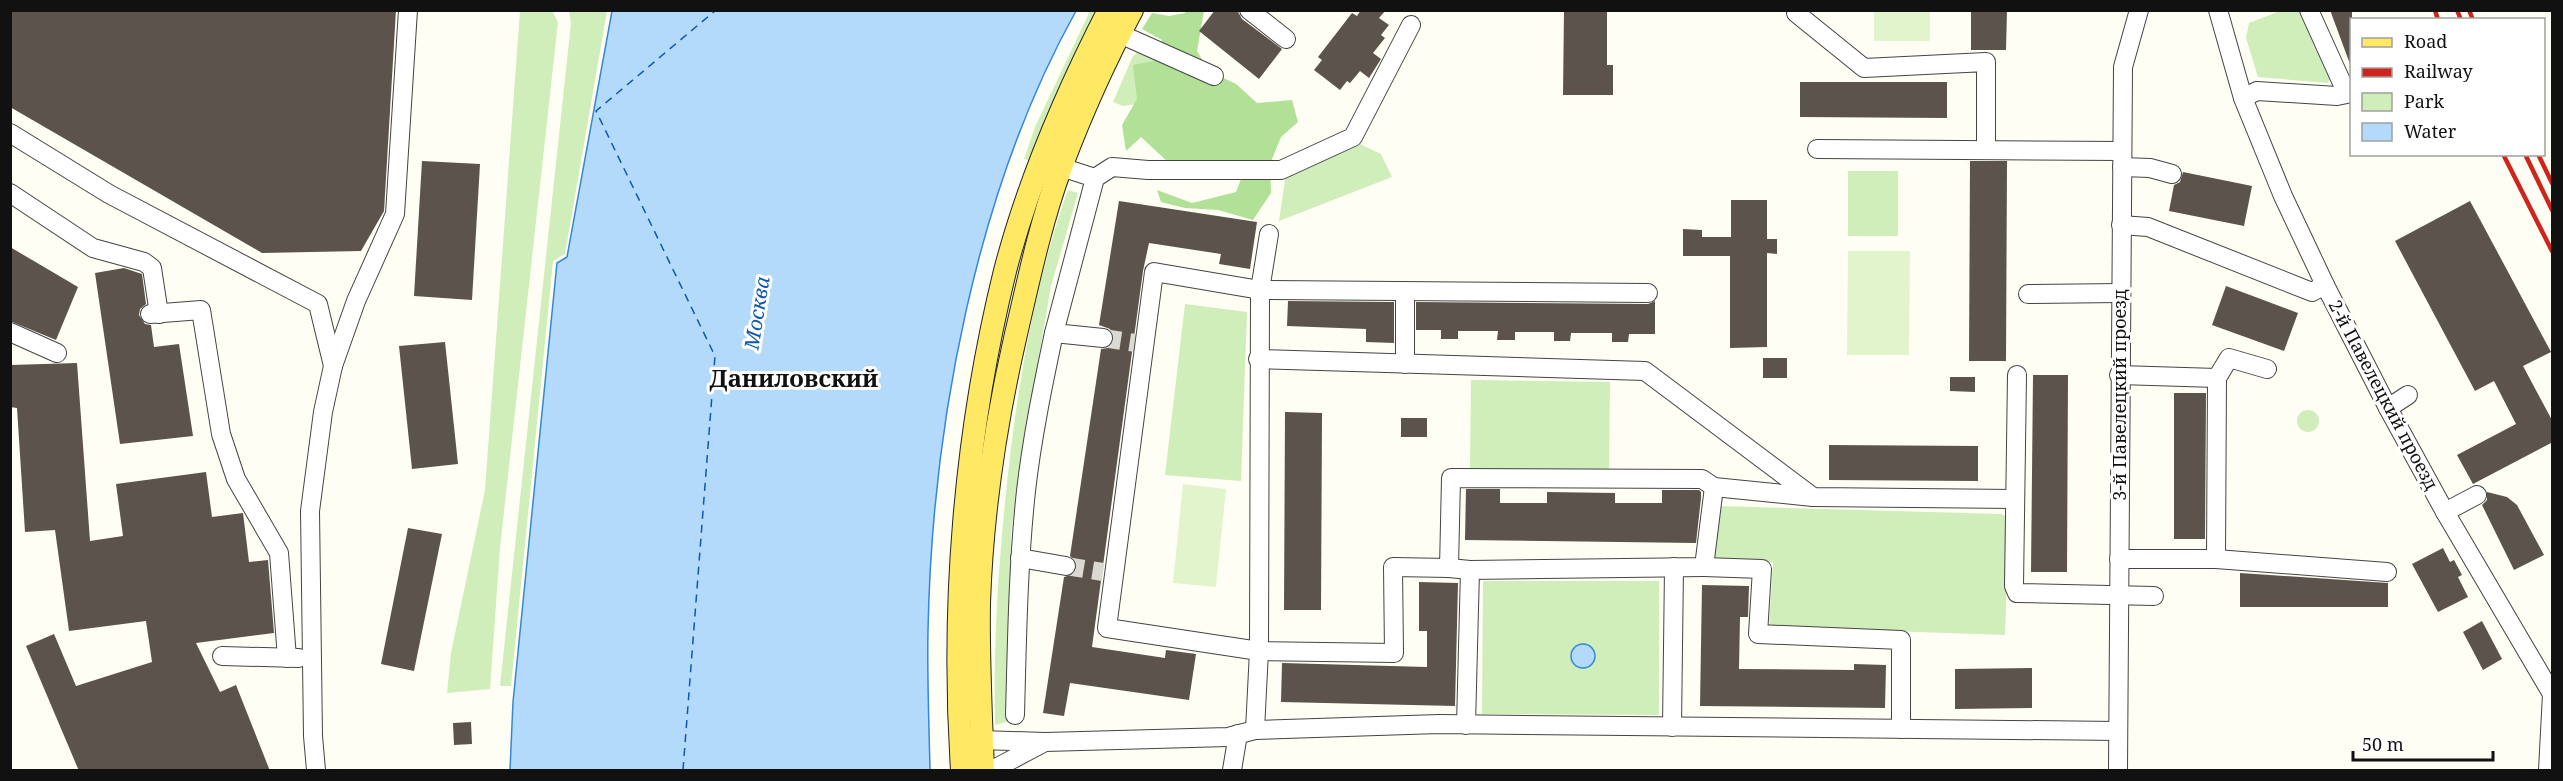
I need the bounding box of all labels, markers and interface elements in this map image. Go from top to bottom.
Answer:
legend [2350,18,2545,156]
text: Road [2404,29,2447,53]
text: Railway [2404,59,2474,83]
text: Park [2404,89,2444,113]
text: Water [2404,119,2457,143]
water label: Москва [737,274,776,352]
street label: 3-й Павелецкий проезд [2107,289,2131,501]
street label: 2-й Павелецкий проезд [2324,295,2444,494]
district label: Даниловский [710,361,878,394]
scale bar [2353,724,2492,762]
text: 50 m [2362,732,2404,756]

